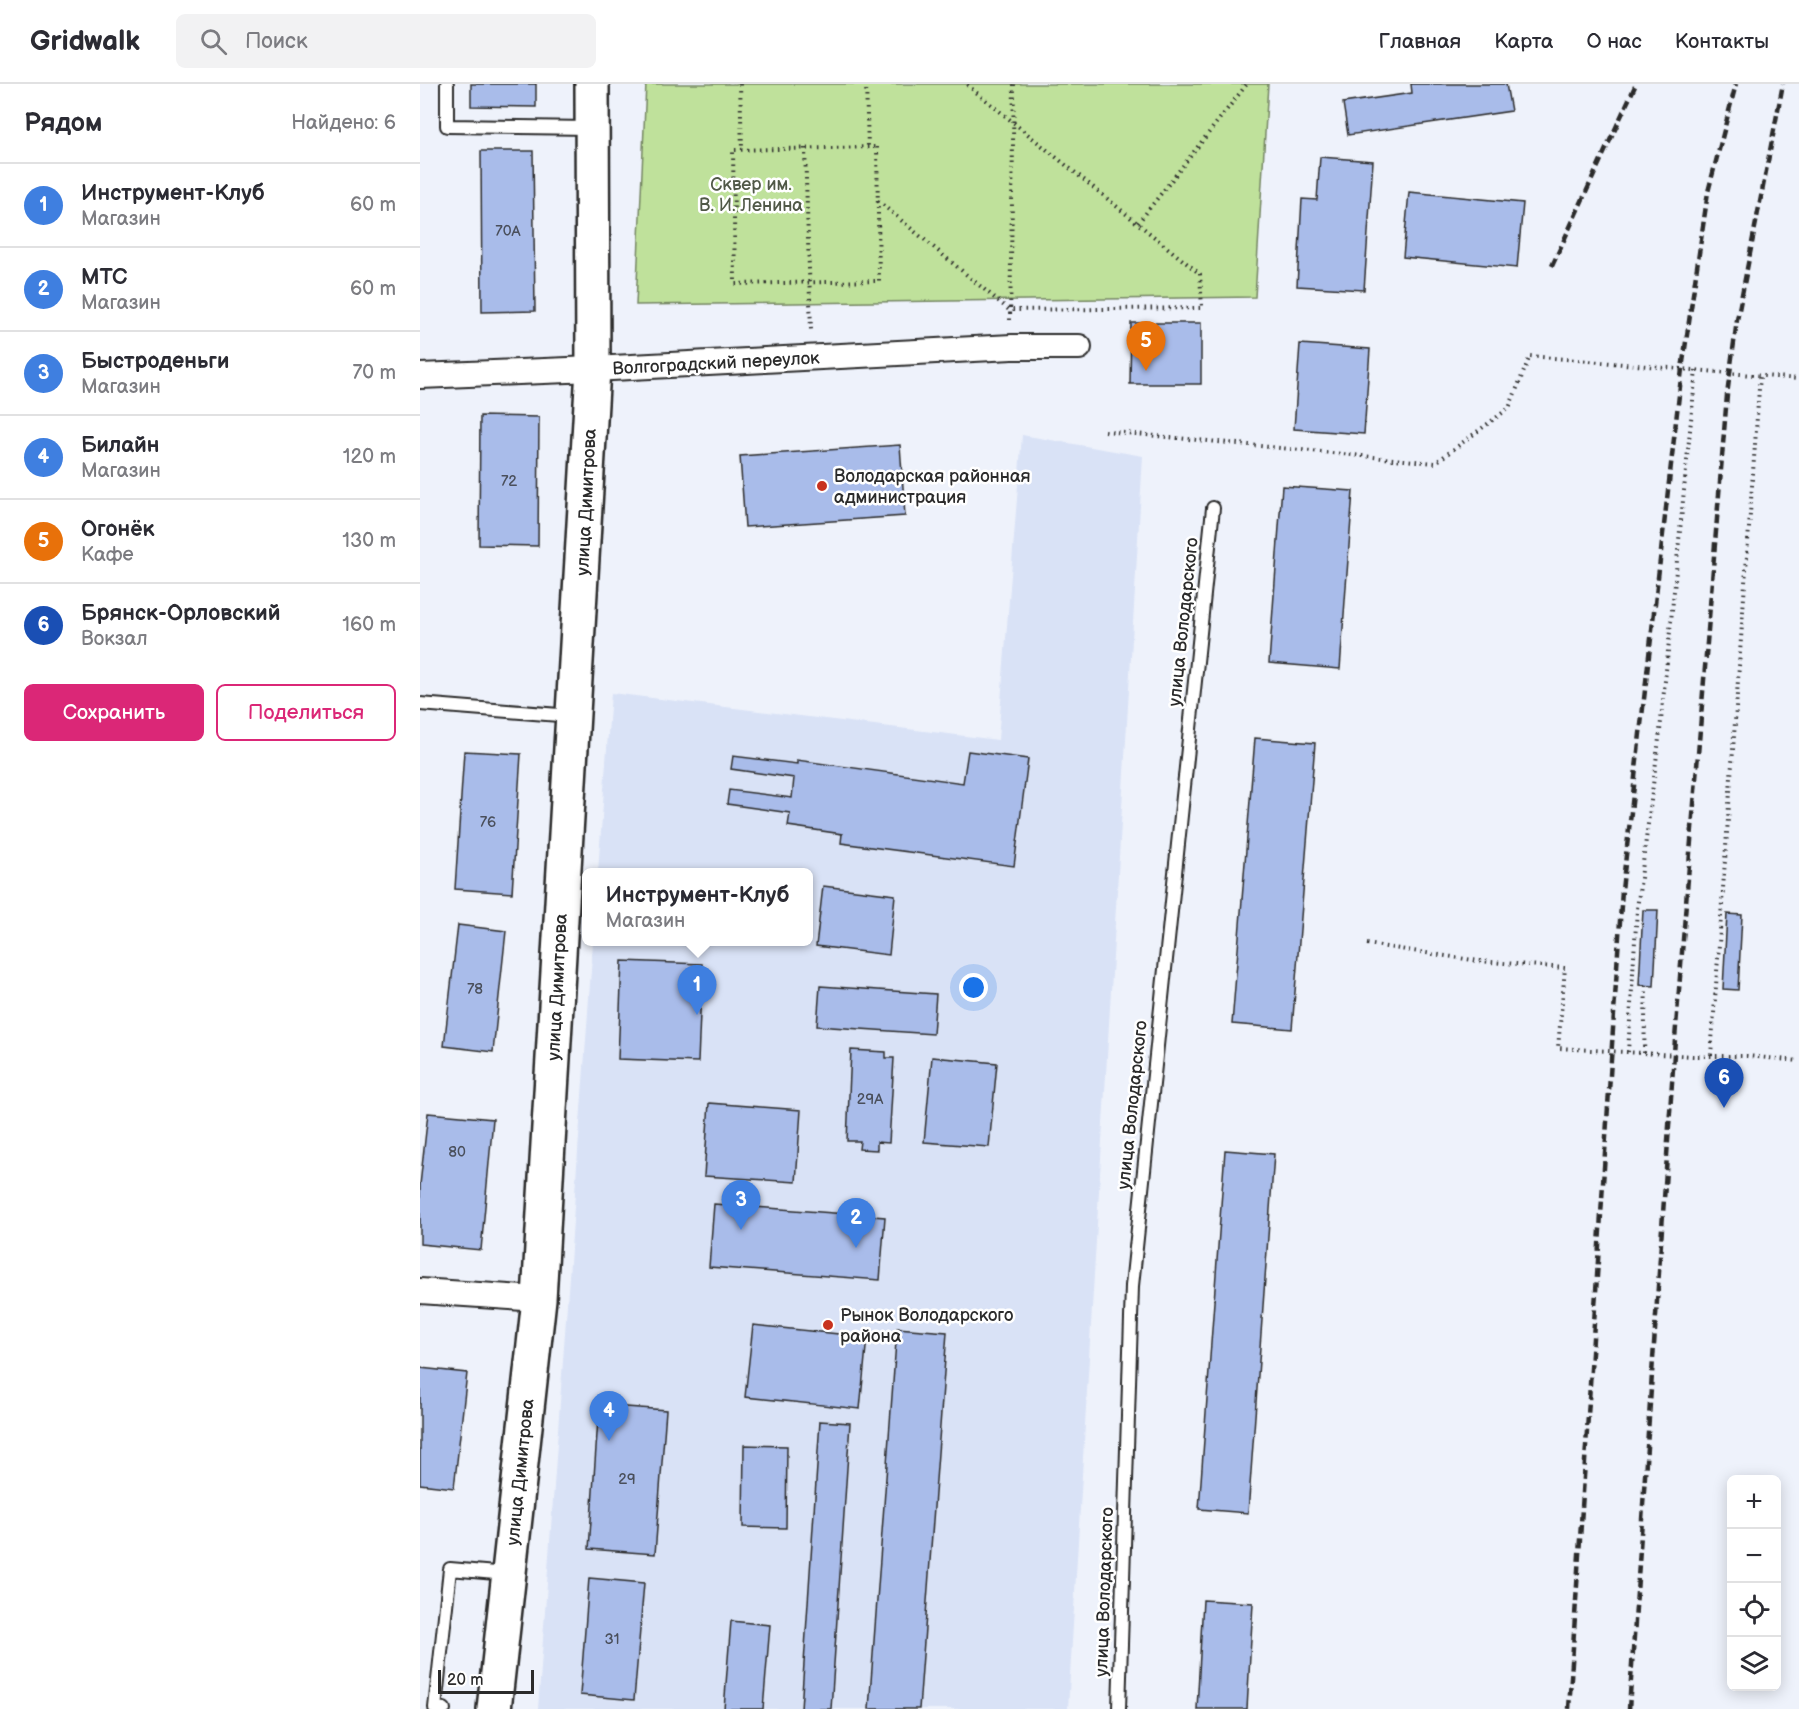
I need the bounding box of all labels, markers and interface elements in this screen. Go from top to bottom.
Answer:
search box [176,14,596,68]
text: Gridwalk [30,25,140,58]
icon: search [197,25,230,58]
text: Поиск [245,28,308,55]
text: Главная [1378,29,1461,54]
text: Карта [1494,29,1553,54]
text: О нас [1586,29,1642,54]
text: Контакты [1675,29,1769,54]
text: Рядом [24,108,102,139]
text: Найдено: 6 [291,111,396,135]
park label: Сквер им. В. И. Ленина [699,174,803,216]
text: Инструмент-Клуб [81,180,265,207]
text: 1 [39,193,48,217]
text: 60 m [350,193,396,217]
text: Магазин [81,207,161,231]
house number: 70А [495,222,522,241]
text: МТС [81,264,127,291]
text: 2 [38,277,49,301]
text: 60 m [350,277,396,301]
text: Магазин [81,291,161,315]
pin: 5 [1126,322,1166,371]
text: Быстроденьги [81,348,229,375]
street label: Волгоградский переулок [612,348,821,379]
text: 3 [38,361,49,385]
text: 70 m [352,361,396,385]
text: Магазин [81,375,161,399]
street label: улица Димитрова [572,428,601,576]
text: Билайн [81,432,159,459]
text: 4 [38,445,49,469]
text: 120 m [343,445,396,469]
text: Магазин [81,459,161,483]
place label: Володарская районная администрация [834,466,1031,508]
house number: 72 [501,472,517,491]
marker: Володарская районная администрация [815,479,829,493]
text: Огонёк [81,516,154,543]
text: 5 [38,529,49,553]
text: 130 m [342,529,396,553]
street label: улица Володарского [1164,537,1203,708]
text: Кафе [81,543,134,567]
text: Брянск-Орловский [81,600,280,627]
text: 6 [37,613,50,637]
text: 160 m [342,613,396,637]
text: Вокзал [81,627,148,651]
button: Сохранить [24,684,204,741]
button: Поделиться [216,684,396,741]
house number: 76 [480,813,496,832]
popup [582,868,813,946]
text: Инструмент-Клуб [606,882,789,909]
text: Магазин [606,909,685,933]
street label: улица Димитрова [543,913,572,1061]
pin: 1 [678,966,716,1015]
your location [959,973,988,1002]
house number: 78 [467,980,483,999]
street label: улица Володарского [1113,1020,1152,1191]
pin: 6 [1704,1058,1744,1108]
house number: 29А [857,1090,884,1109]
house number: 80 [448,1143,466,1162]
pin: 3 [722,1180,760,1230]
pin: 2 [836,1198,876,1248]
place label: Рынок Володарского района [840,1305,1013,1347]
marker: Рынок Володарского района [821,1318,835,1332]
pin: 4 [590,1392,628,1441]
street label: улица Димитрова [502,1397,539,1546]
house number: 29 [618,1470,636,1489]
map controls [1727,1475,1781,1691]
button: + [1727,1475,1781,1529]
street label: улица Володарского [1091,1507,1118,1677]
button: − [1727,1529,1781,1583]
button: locate [1727,1583,1781,1637]
house number: 31 [604,1630,620,1649]
button: layers [1727,1637,1781,1691]
scale bar [438,1667,534,1694]
text: 20 m [447,1671,483,1690]

